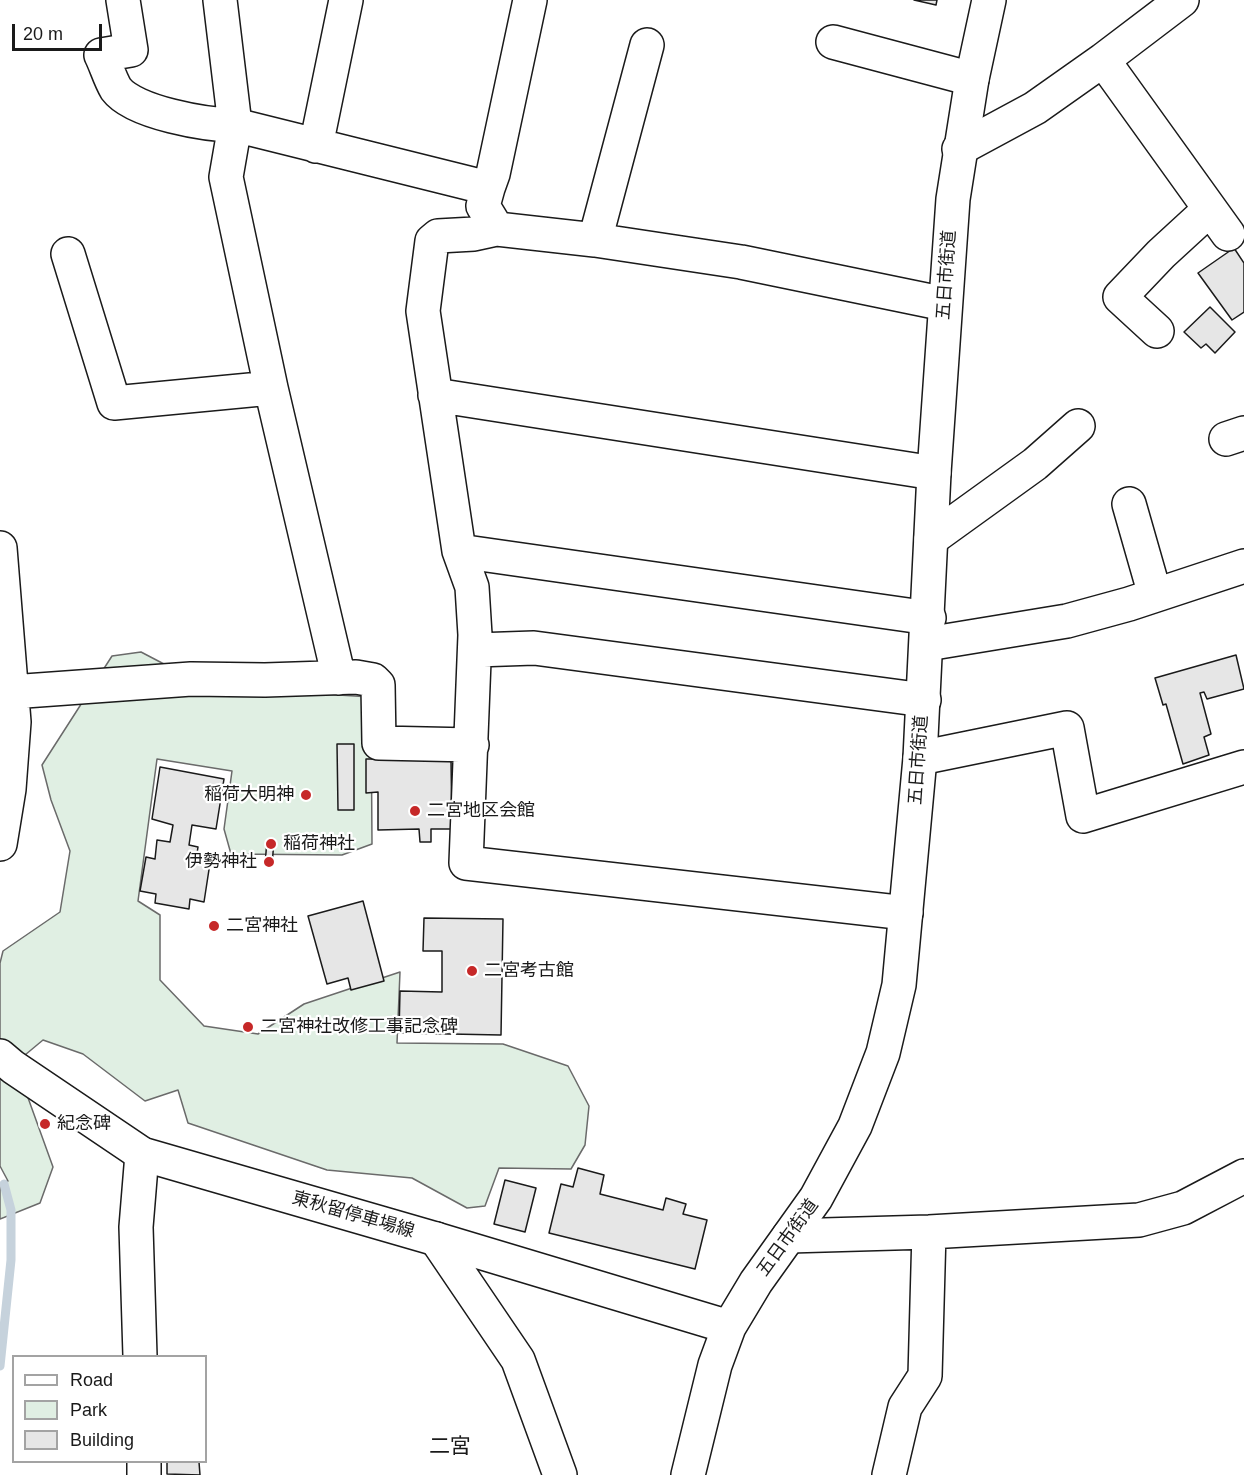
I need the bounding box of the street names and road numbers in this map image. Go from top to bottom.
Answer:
street label: 五日市街道 [933,229,961,321]
street label: 五日市街道 [905,714,933,806]
street label: 東秋留停車場線 [289,1187,417,1243]
street label: 五日市街道 [753,1195,823,1281]

